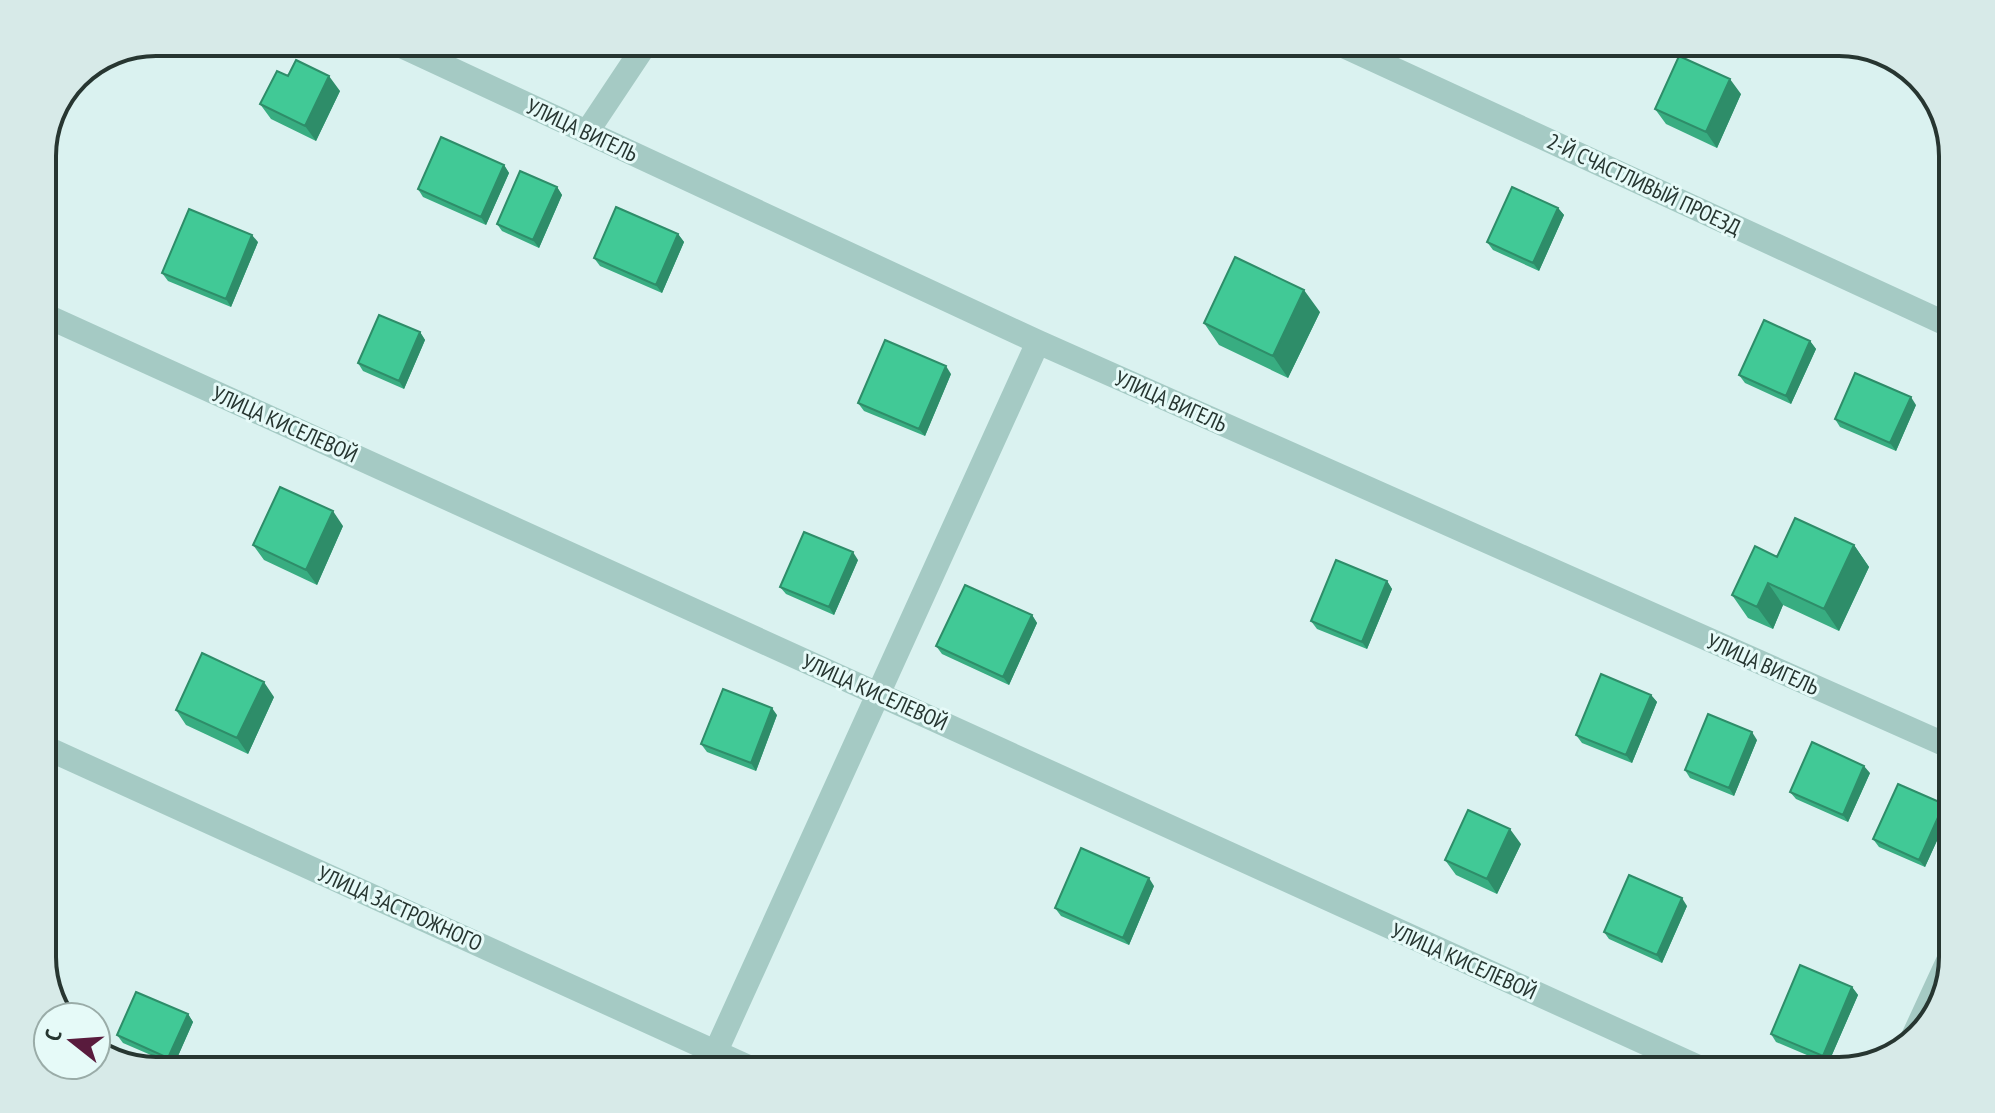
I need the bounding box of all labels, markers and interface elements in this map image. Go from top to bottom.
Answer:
street label: УЛИЦА ВИГЕЛЬ [522,92,642,168]
street label: 2-Й СЧАСТЛИВЫЙ ПРОЕЗД [1543,127,1745,241]
street label: УЛИЦА ВИГЕЛЬ [1111,364,1231,438]
street label: УЛИЦА КИСЕЛЕВОЙ [208,379,362,469]
street label: УЛИЦА ВИГЕЛЬ [1703,627,1823,701]
street label: УЛИЦА КИСЕЛЕВОЙ [798,647,952,737]
street label: УЛИЦА ЗАСТРОЖНОГО [313,859,487,957]
street label: УЛИЦА КИСЕЛЕВОЙ [1387,916,1541,1006]
north arrow [32,1001,112,1081]
text: С [38,1026,68,1044]

